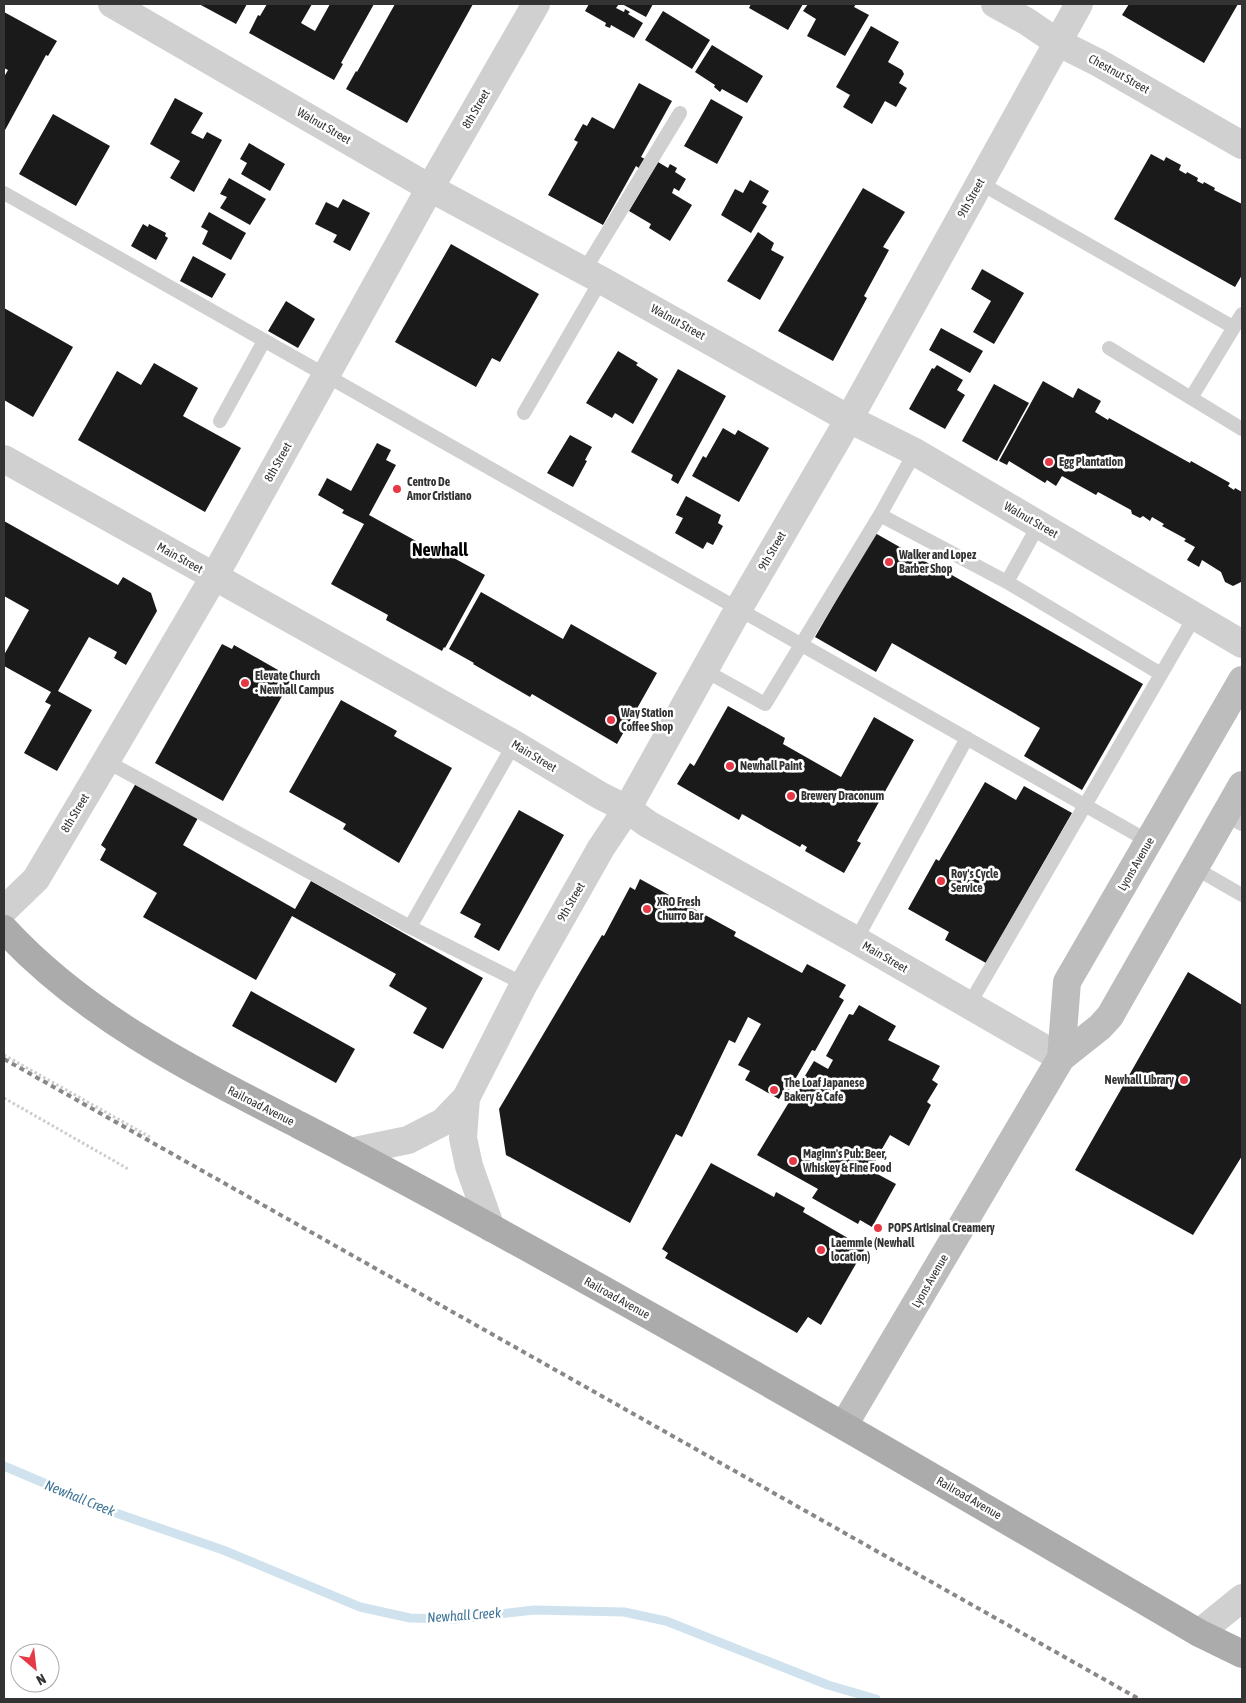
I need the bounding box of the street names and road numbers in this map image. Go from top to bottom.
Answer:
street label: Chestnut Street [1086,52,1152,97]
street label: 8th Street [459,86,493,131]
street label: Walnut Street [294,105,354,147]
street label: 9th Street [954,175,988,220]
street label: Walnut Street [648,301,708,343]
street label: 8th Street [261,439,295,484]
street label: Walnut Street [1001,499,1061,541]
street label: 9th Street [755,528,789,573]
street label: Main Street [155,540,206,577]
street label: Main Street [509,737,560,775]
street label: 8th Street [58,791,92,835]
street label: Lyons Avenue [1115,835,1157,893]
street label: 9th Street [554,879,588,924]
street label: Main Street [860,938,911,976]
street label: Railroad Avenue [225,1083,297,1129]
street label: Lyons Avenue [909,1252,951,1310]
street label: Railroad Avenue [582,1274,652,1322]
street label: Railroad Avenue [934,1474,1004,1522]

